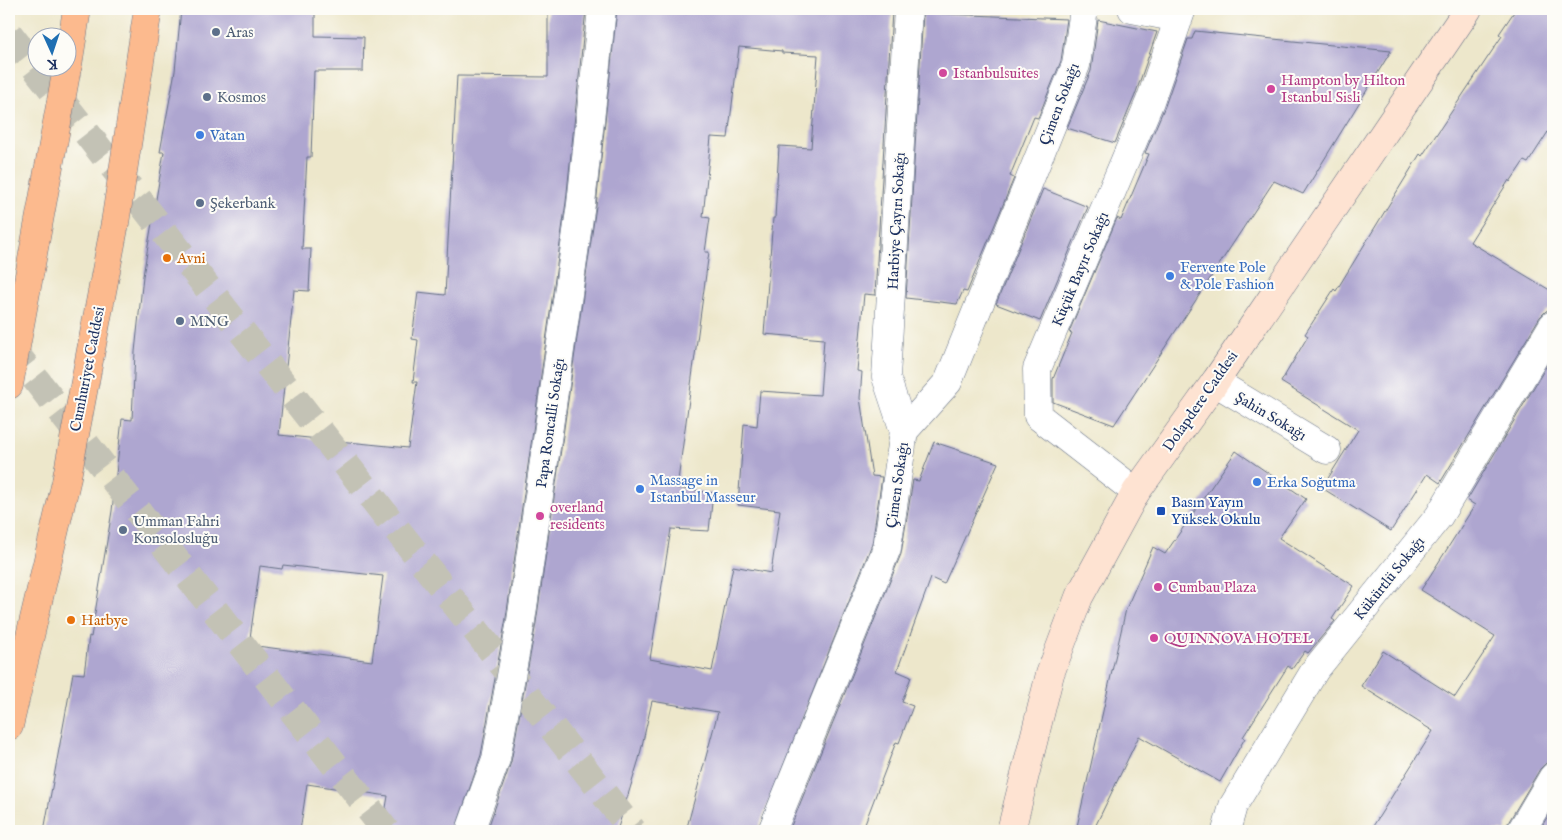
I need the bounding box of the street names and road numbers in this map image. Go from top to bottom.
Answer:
street label: Çimen Sokağı [1035,60,1084,148]
street label: Harbiye Çayırı Sokağı [883,152,910,290]
street label: Küçük Bayır Sokağı [1048,209,1113,329]
street label: Cumhuriyet Caddesi [66,305,109,433]
street label: Dolapdere Caddesi [1159,347,1242,455]
street label: Papa Roncalli Sokağı [532,357,569,489]
street label: Şahin Sokağı [1232,388,1310,445]
street label: Çimen Sokağı [882,441,913,529]
street label: Kükürtlü Sokağı [1350,533,1429,624]

